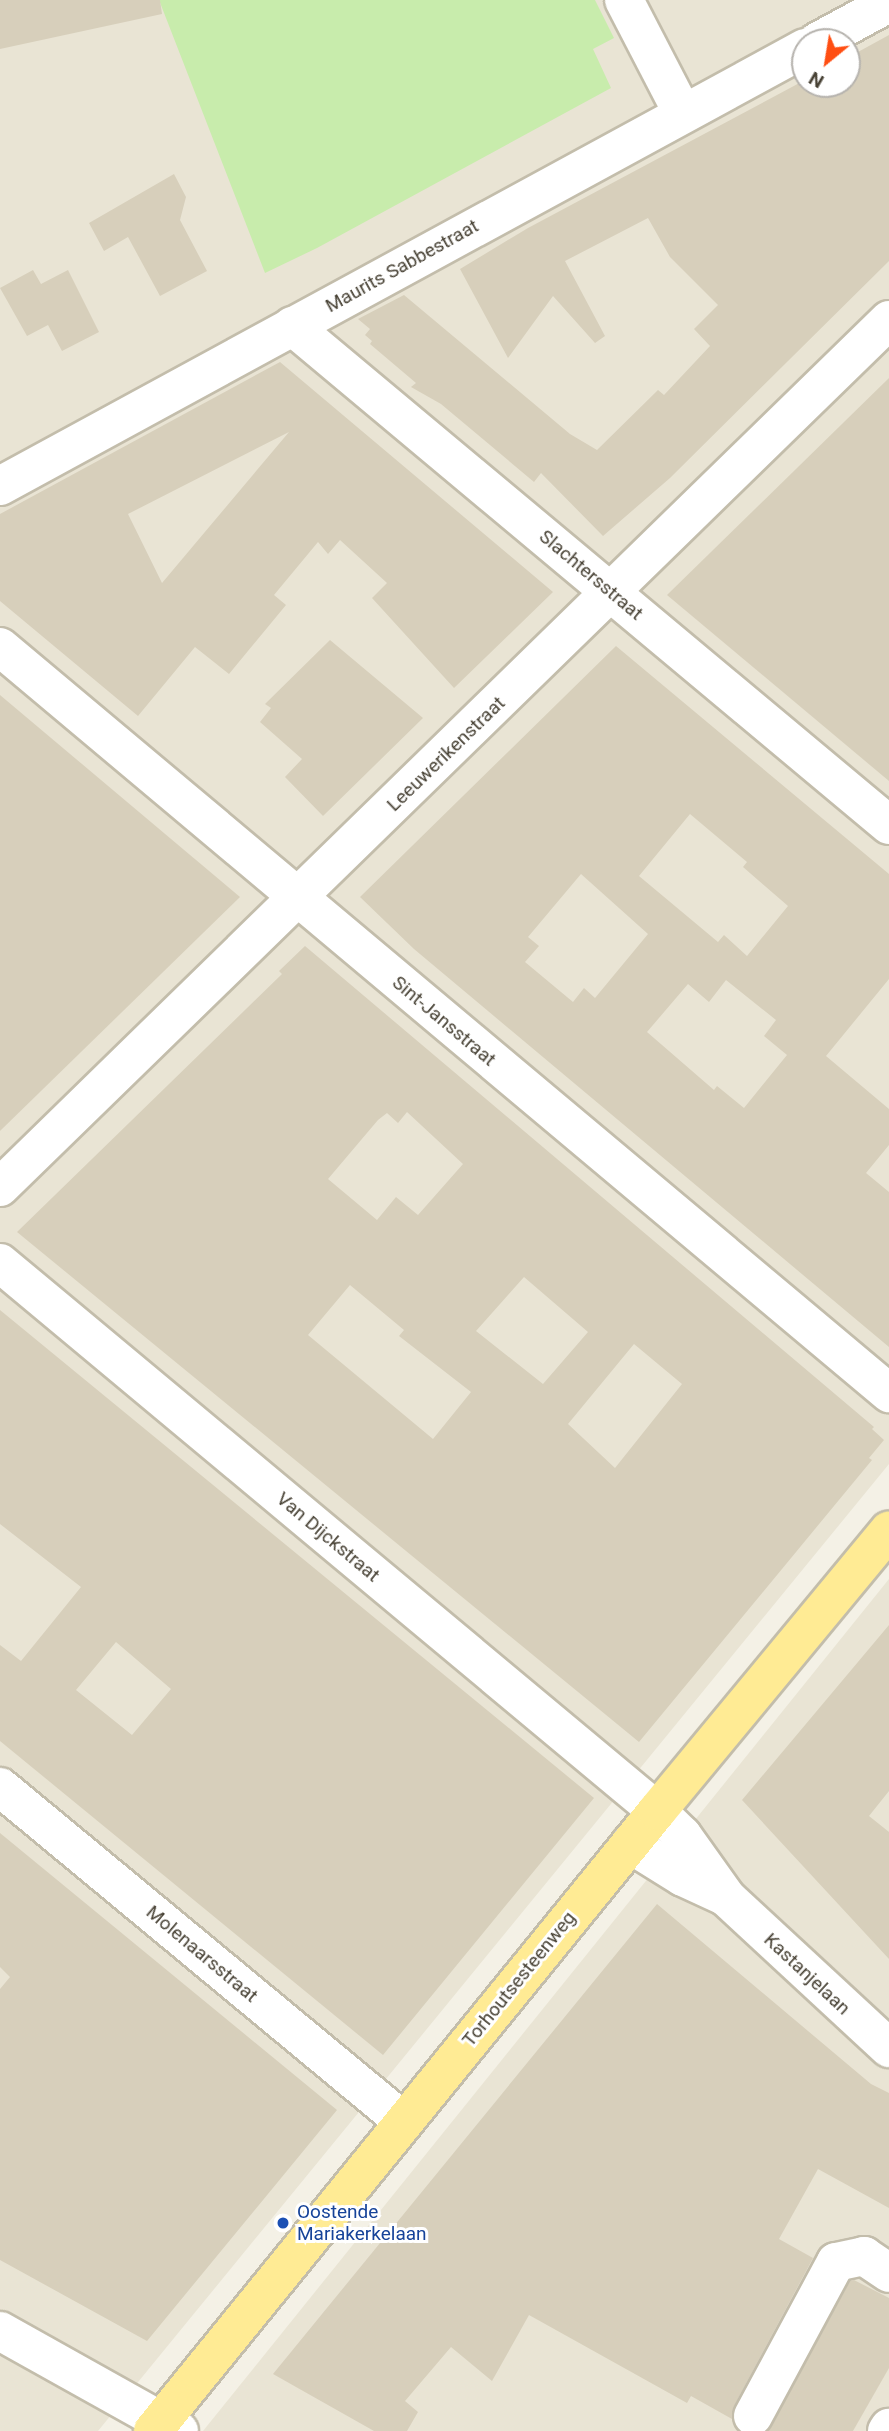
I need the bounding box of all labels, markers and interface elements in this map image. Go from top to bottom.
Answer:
north arrow [791,28,861,98]
text: N [805,67,828,93]
street label: Maurits Sabbestraat [322,215,482,317]
street label: Slachtersstraat [535,525,647,625]
street label: Leeuwerikenstraat [382,692,510,816]
street label: Sint-Jansstraat [388,971,500,1071]
street label: Van Dijckstraat [272,1487,384,1587]
street label: Molenaarsstraat [142,1901,262,2007]
street label: Torhoutsesteenweg [458,1907,580,2051]
street label: Kastanjelaan [759,1928,855,2020]
place label: Oostende Mariakerkelaan [297,2201,427,2245]
marker: Oostende Mariakerkelaan [275,2215,291,2231]

